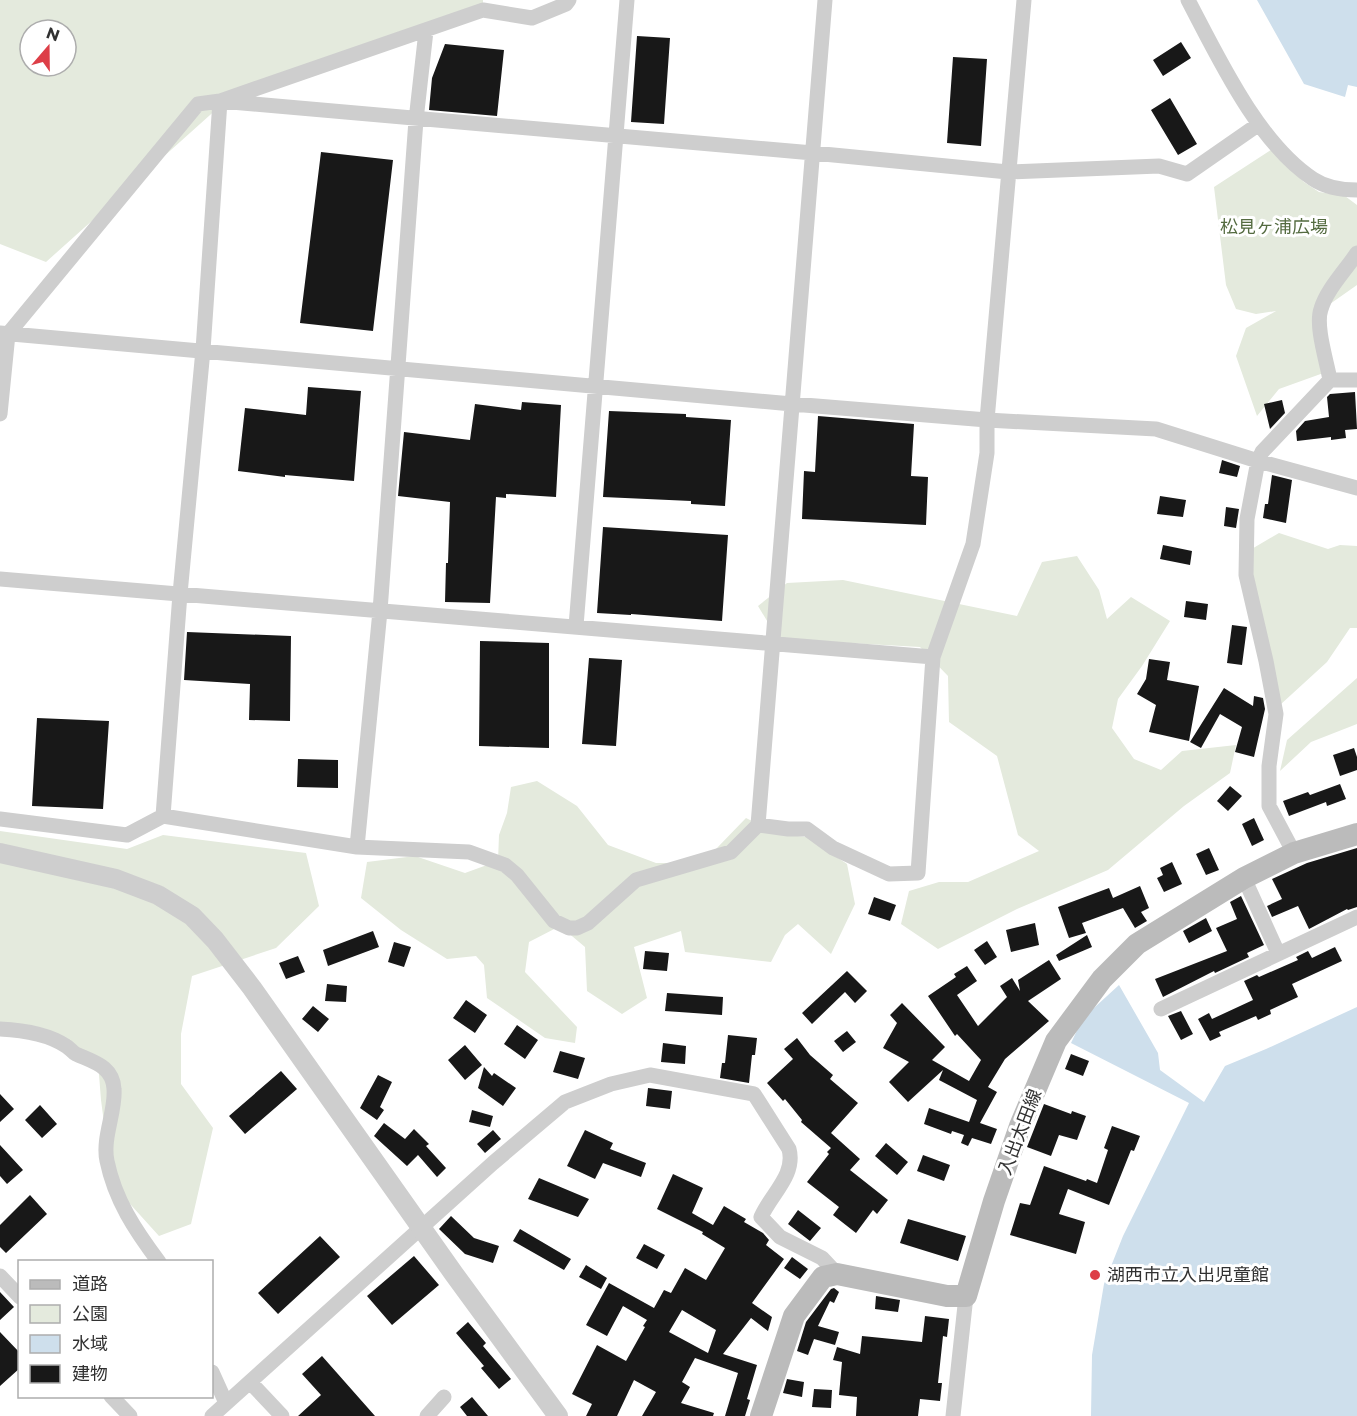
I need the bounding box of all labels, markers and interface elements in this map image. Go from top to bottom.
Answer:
north arrow [18,18,78,78]
text: N [44,23,62,46]
park label: 松見ヶ浦広場 [1220,216,1328,238]
street label: 入出太田線 [994,1086,1046,1178]
legend [18,1260,213,1398]
place label: 湖西市立入出児童館 [1107,1264,1269,1286]
marker: 湖西市立入出児童館 [1088,1268,1102,1282]
text: 道路 [72,1273,108,1295]
text: 公園 [72,1303,108,1325]
text: 水域 [72,1333,108,1355]
text: 建物 [72,1363,108,1385]

